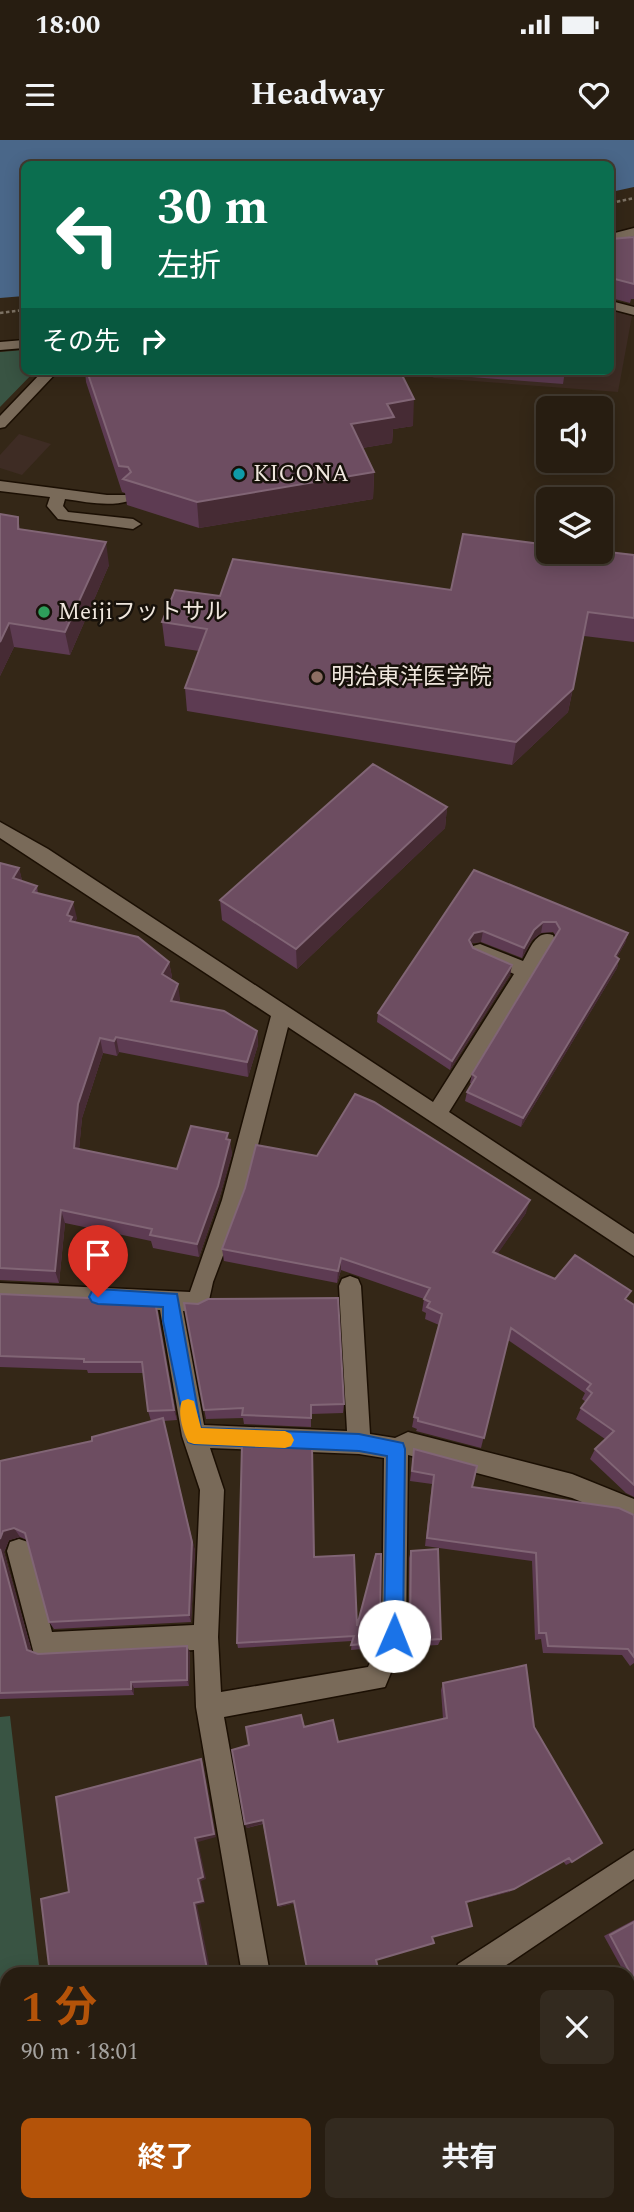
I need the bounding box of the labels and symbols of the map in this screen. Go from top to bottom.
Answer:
place label: KICONA [253,457,349,492]
marker: KICONA [231,466,247,482]
place label: Meijiフットサル [58,595,228,630]
marker: Meijiフットサル [36,604,52,620]
place label: 明治東洋医学院 [331,660,492,695]
marker: 明治東洋医学院 [309,669,325,685]
pin [68,1225,128,1297]
position arrow [357,1599,431,1673]

